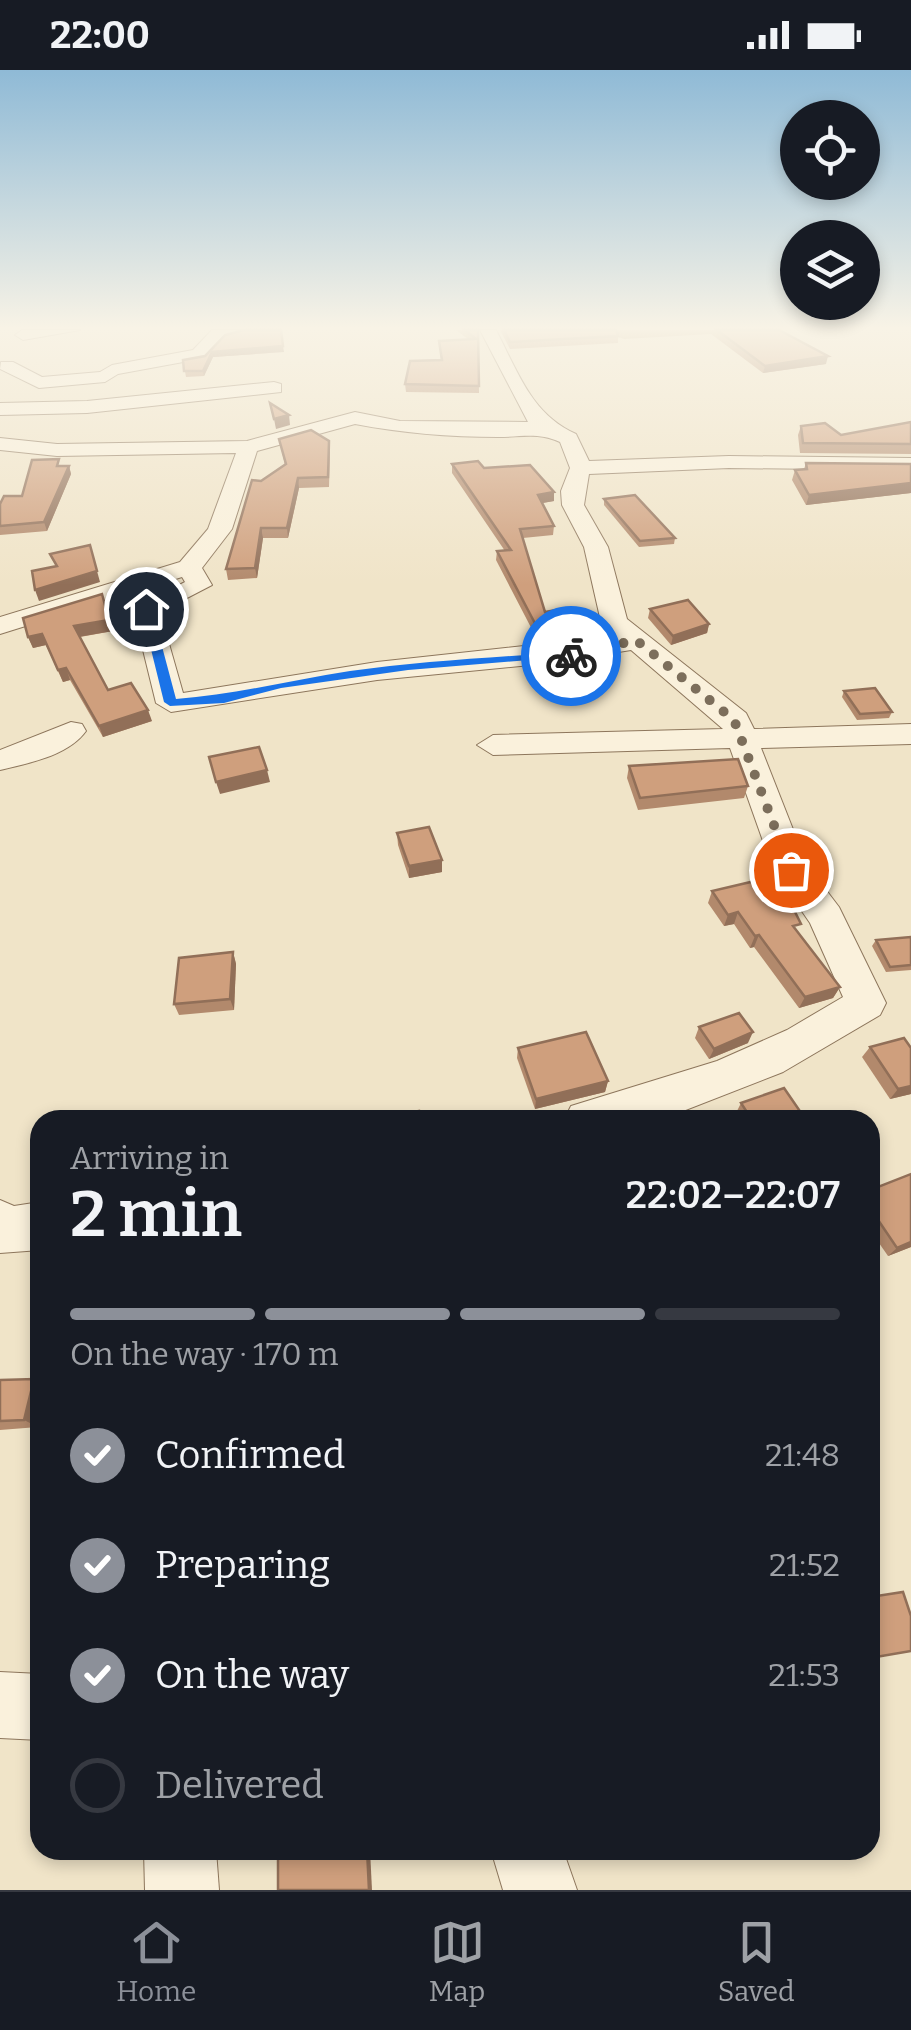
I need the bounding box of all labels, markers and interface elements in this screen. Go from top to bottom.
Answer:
text: 22:00 [50,12,150,58]
map controls [780,100,880,320]
button: locate [780,100,880,200]
button: layers [780,220,880,320]
pin [104,567,189,652]
icon: home [119,582,174,637]
courier [521,606,621,706]
icon: bike [544,629,599,684]
pin [749,828,834,913]
icon: bag [764,843,819,898]
text: Arriving in [70,1139,229,1177]
text: 22:02–22:07 [626,1172,840,1218]
text: 2 min [70,1175,242,1253]
text: On the way · 170 m [70,1335,339,1373]
icon: check [70,1428,125,1483]
text: Confirmed [155,1432,345,1478]
text: 21:48 [765,1436,840,1474]
icon: check [70,1538,125,1593]
text: Preparing [155,1542,330,1588]
text: 21:52 [769,1546,840,1584]
icon: check [70,1648,125,1703]
text: On the way [155,1652,349,1698]
text: 21:53 [768,1656,840,1694]
text: Delivered [155,1762,324,1808]
tab: Home [116,1915,196,2008]
tab: Map [429,1915,485,2008]
tab: Saved [718,1915,795,2008]

